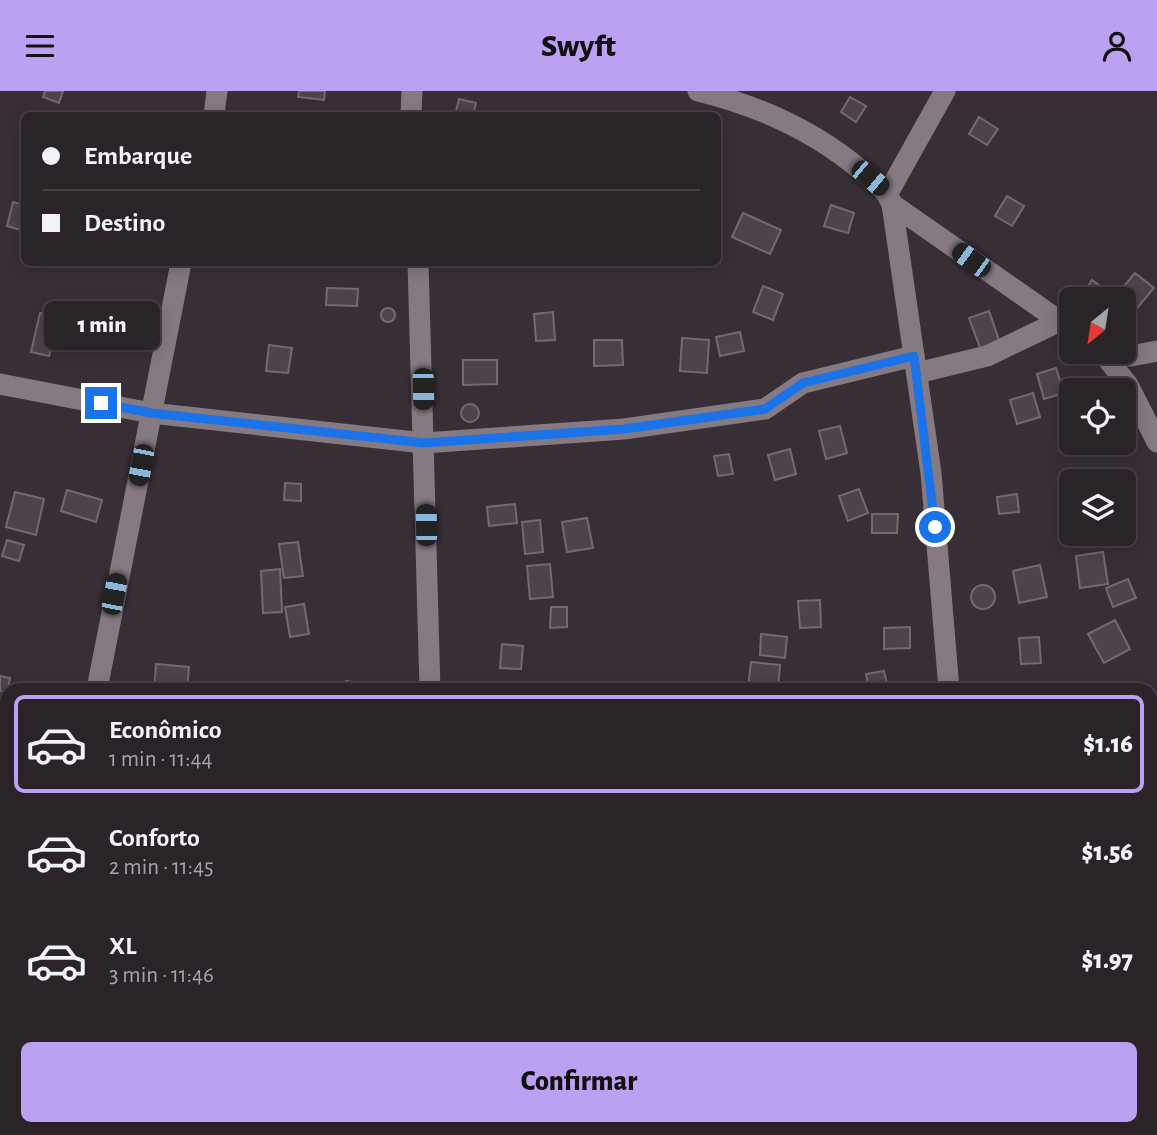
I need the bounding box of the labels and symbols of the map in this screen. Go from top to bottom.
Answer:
car [848,156,893,200]
car [948,239,995,281]
north arrow [1059,287,1136,364]
callout: 1 min [43,301,159,351]
car [413,368,434,410]
route end [85,387,117,419]
car [127,442,156,488]
car [416,504,437,546]
route start [919,511,951,543]
car [100,571,129,617]

